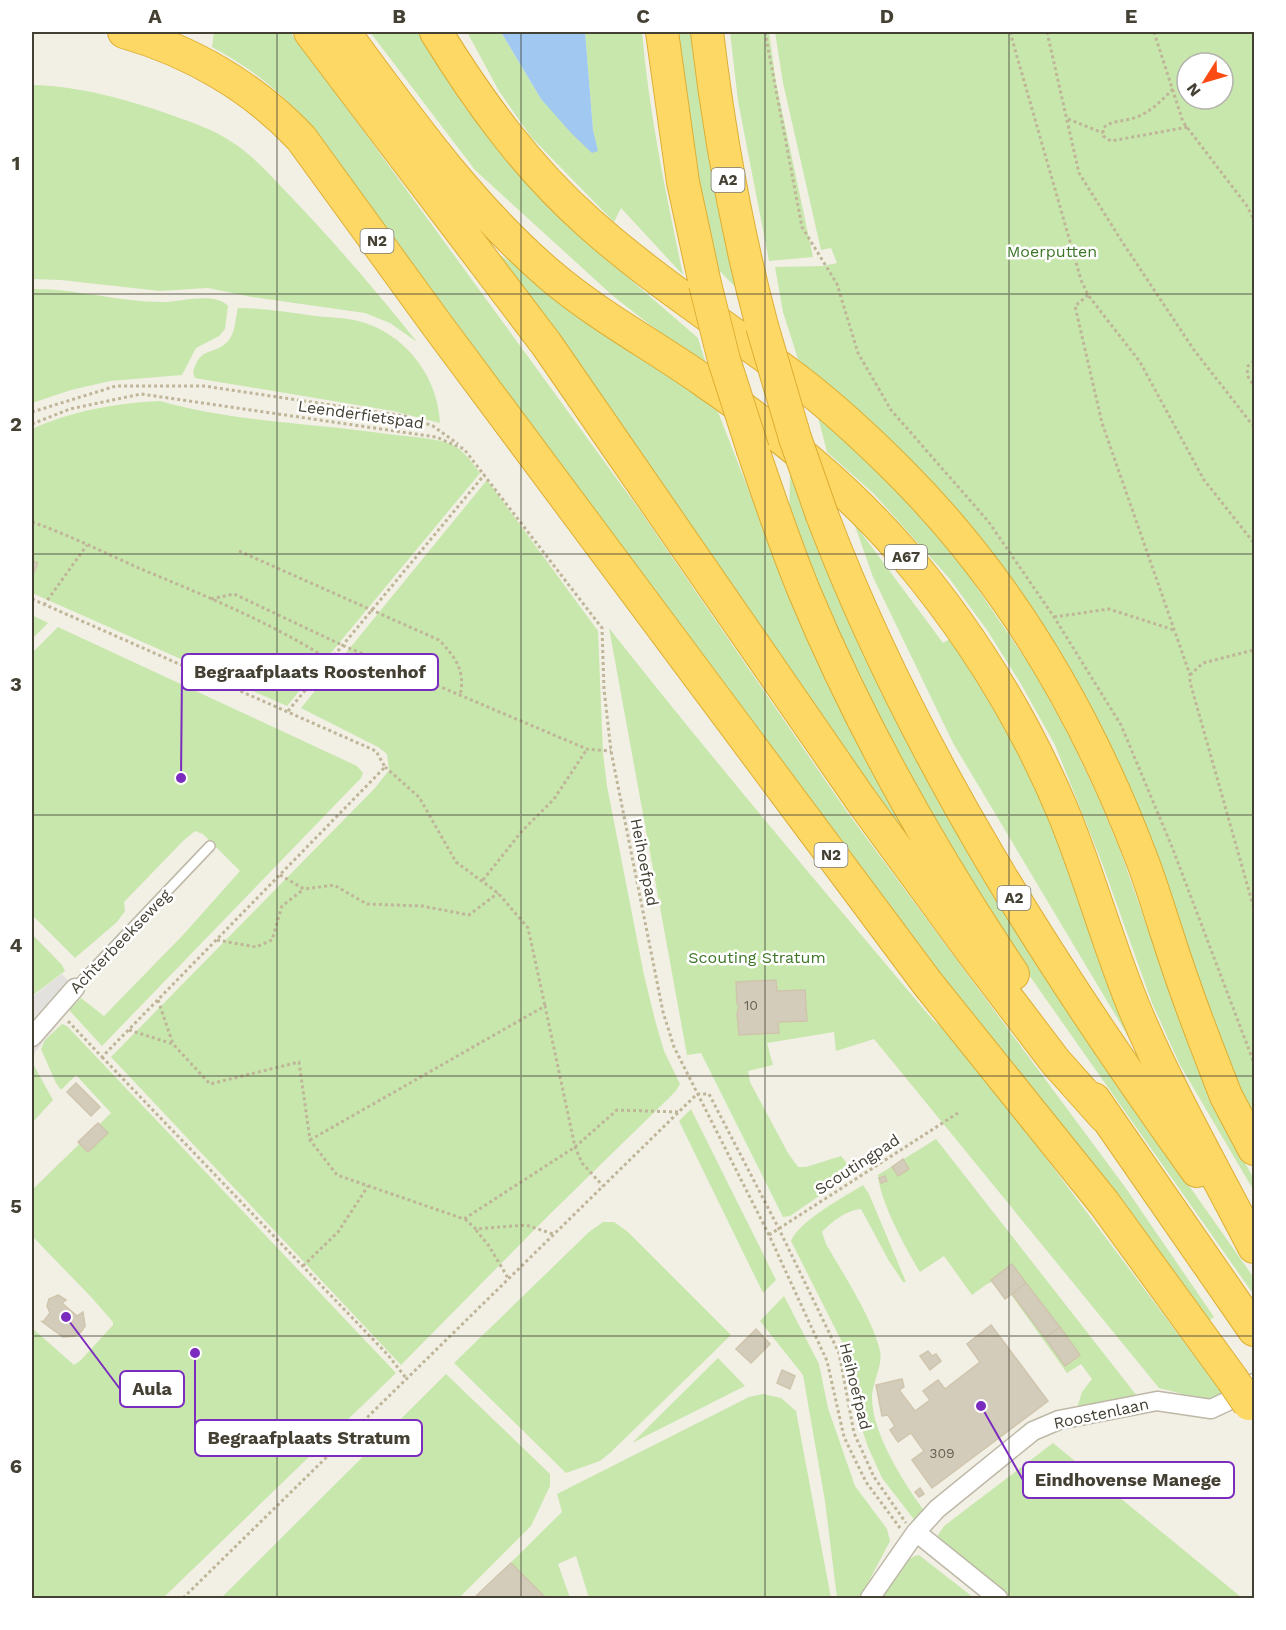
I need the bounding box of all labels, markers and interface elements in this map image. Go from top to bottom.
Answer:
text: A [148,4,162,28]
text: B [392,4,406,28]
text: C [636,4,650,28]
text: D [880,4,894,28]
text: E [1125,4,1137,28]
north arrow [1175,51,1235,111]
text: N [1182,79,1205,100]
text: 1 [12,151,20,175]
road number: A2 [712,168,744,192]
road number: N2 [360,229,394,253]
park label: Moerputten [1007,242,1097,261]
street label: Leenderfietspad [297,396,425,433]
text: 2 [10,412,22,436]
road number: A67 [885,545,927,569]
callout: Begraafplaats Roostenhof [182,654,438,690]
text: Begraafplaats Roostenhof [194,661,427,682]
text: 3 [10,672,22,696]
street label: Heihoefpad [627,817,662,908]
road number: N2 [814,843,848,867]
street label: Achterbeekseweg [66,885,175,997]
road number: A2 [998,886,1030,910]
text: 4 [10,933,23,957]
park label: Scouting Stratum [688,948,826,967]
house number: 10 [744,997,758,1013]
street label: Scoutingpad [811,1130,903,1199]
text: 5 [10,1194,22,1218]
street label: Heihoefpad [836,1341,876,1432]
callout: Aula [120,1371,184,1407]
text: Aula [132,1378,172,1399]
street label: Roostenlaan [1052,1394,1150,1433]
callout: Begraafplaats Stratum [195,1420,422,1456]
text: Begraafplaats Stratum [208,1427,410,1448]
house number: 309 [929,1445,955,1461]
text: 6 [10,1454,22,1478]
callout: Eindhovense Manege [1023,1462,1234,1498]
text: Eindhovense Manege [1035,1469,1221,1490]

